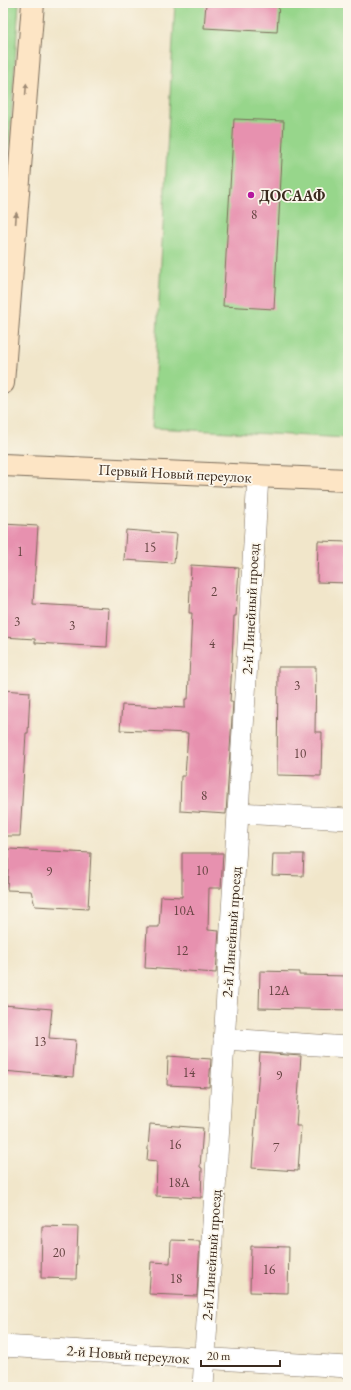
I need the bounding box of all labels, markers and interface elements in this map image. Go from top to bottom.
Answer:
one-way arrow [23,83,29,95]
place label: ДОСААФ [259,186,325,205]
marker: ДОСААФ [246,190,256,200]
house number: 8 [251,206,257,223]
one-way arrow [12,212,19,224]
street label: Первый Новый переулок [98,459,252,487]
house number: 15 [144,539,156,556]
house number: 1 [17,543,23,560]
street label: 2-й Линейный проезд [237,543,263,675]
house number: 2 [211,583,218,600]
house number: 3 [14,613,20,630]
house number: 3 [69,617,75,634]
house number: 4 [209,635,216,652]
house number: 3 [294,677,300,694]
house number: 10 [294,745,306,762]
house number: 8 [201,787,207,804]
house number: 10 [196,862,208,879]
house number: 9 [46,863,53,880]
street label: 2-й Линейный проезд [217,866,245,998]
house number: 10А [173,902,196,919]
house number: 12 [176,942,189,959]
house number: 12А [268,982,291,999]
house number: 13 [34,1033,46,1050]
house number: 14 [183,1064,196,1081]
house number: 9 [276,1067,283,1084]
house number: 16 [169,1136,181,1153]
house number: 7 [273,1139,280,1156]
house number: 18А [168,1174,191,1191]
street label: 2-й Линейный проезд [197,1189,225,1321]
house number: 20 [53,1244,65,1261]
house number: 16 [263,1261,275,1278]
house number: 18 [170,1270,182,1287]
street label: 2-й Новый переулок [66,1340,190,1368]
scale bar [201,1342,280,1368]
text: 20 m [207,1348,231,1364]

